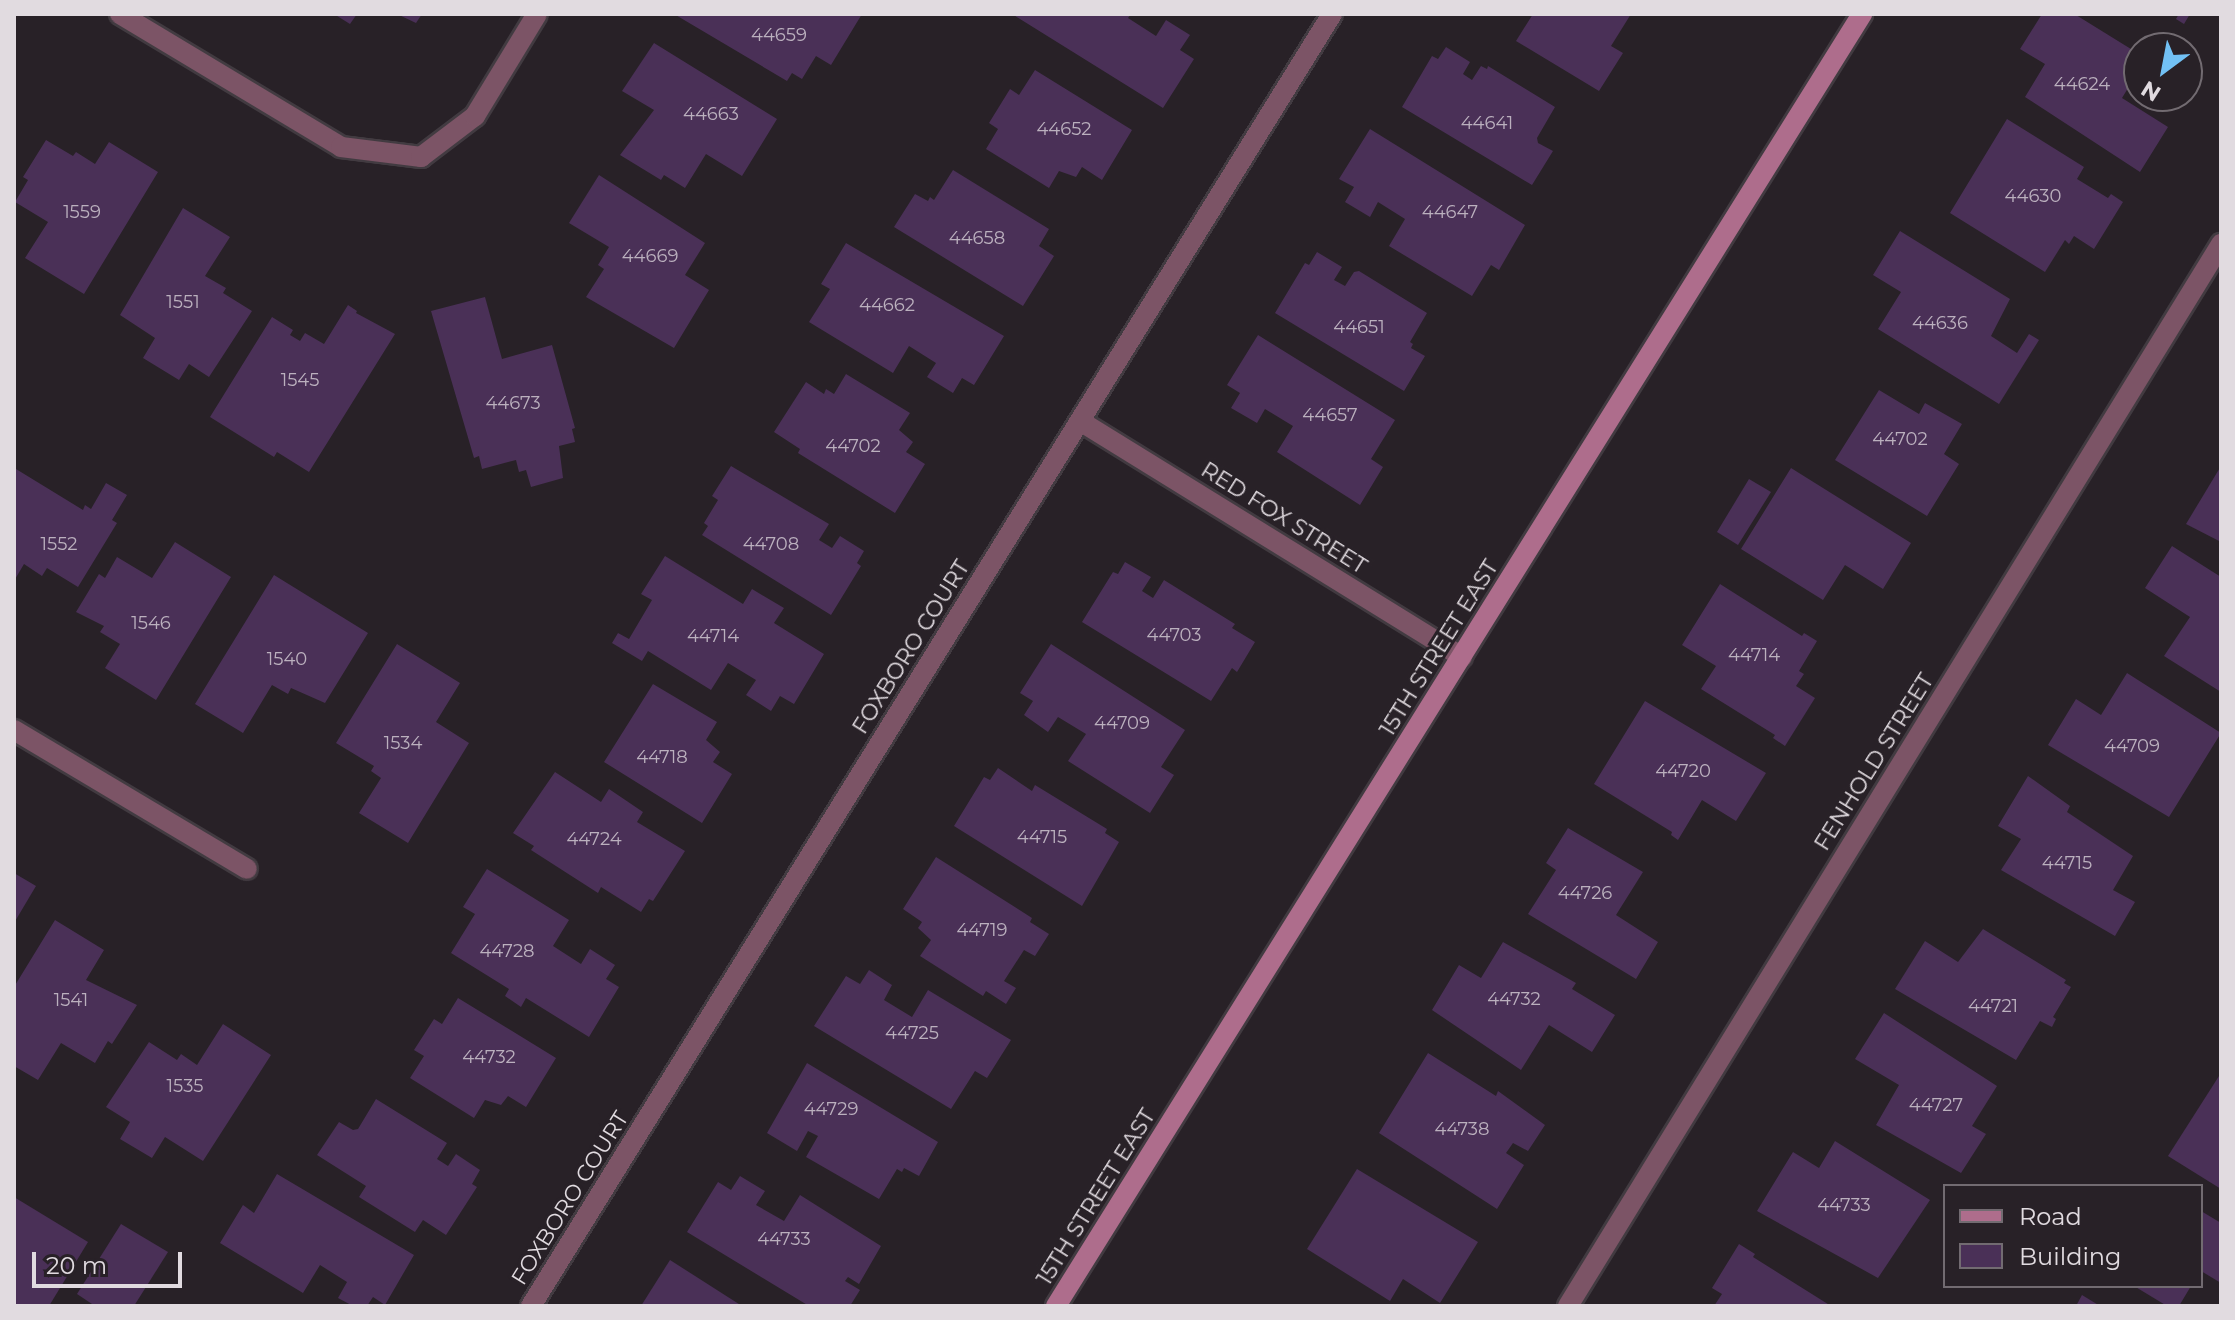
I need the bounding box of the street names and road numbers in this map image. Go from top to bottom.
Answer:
street label: RED FOX STREET [1196,456,1372,580]
street label: FOXBORO COURT [847,555,975,739]
street label: 15TH STREET EAST [1374,555,1504,741]
street label: FENHOLD STREET [1809,669,1939,855]
street label: 15TH STREET EAST [1031,1104,1161,1290]
street label: FOXBORO COURT [506,1106,634,1290]

